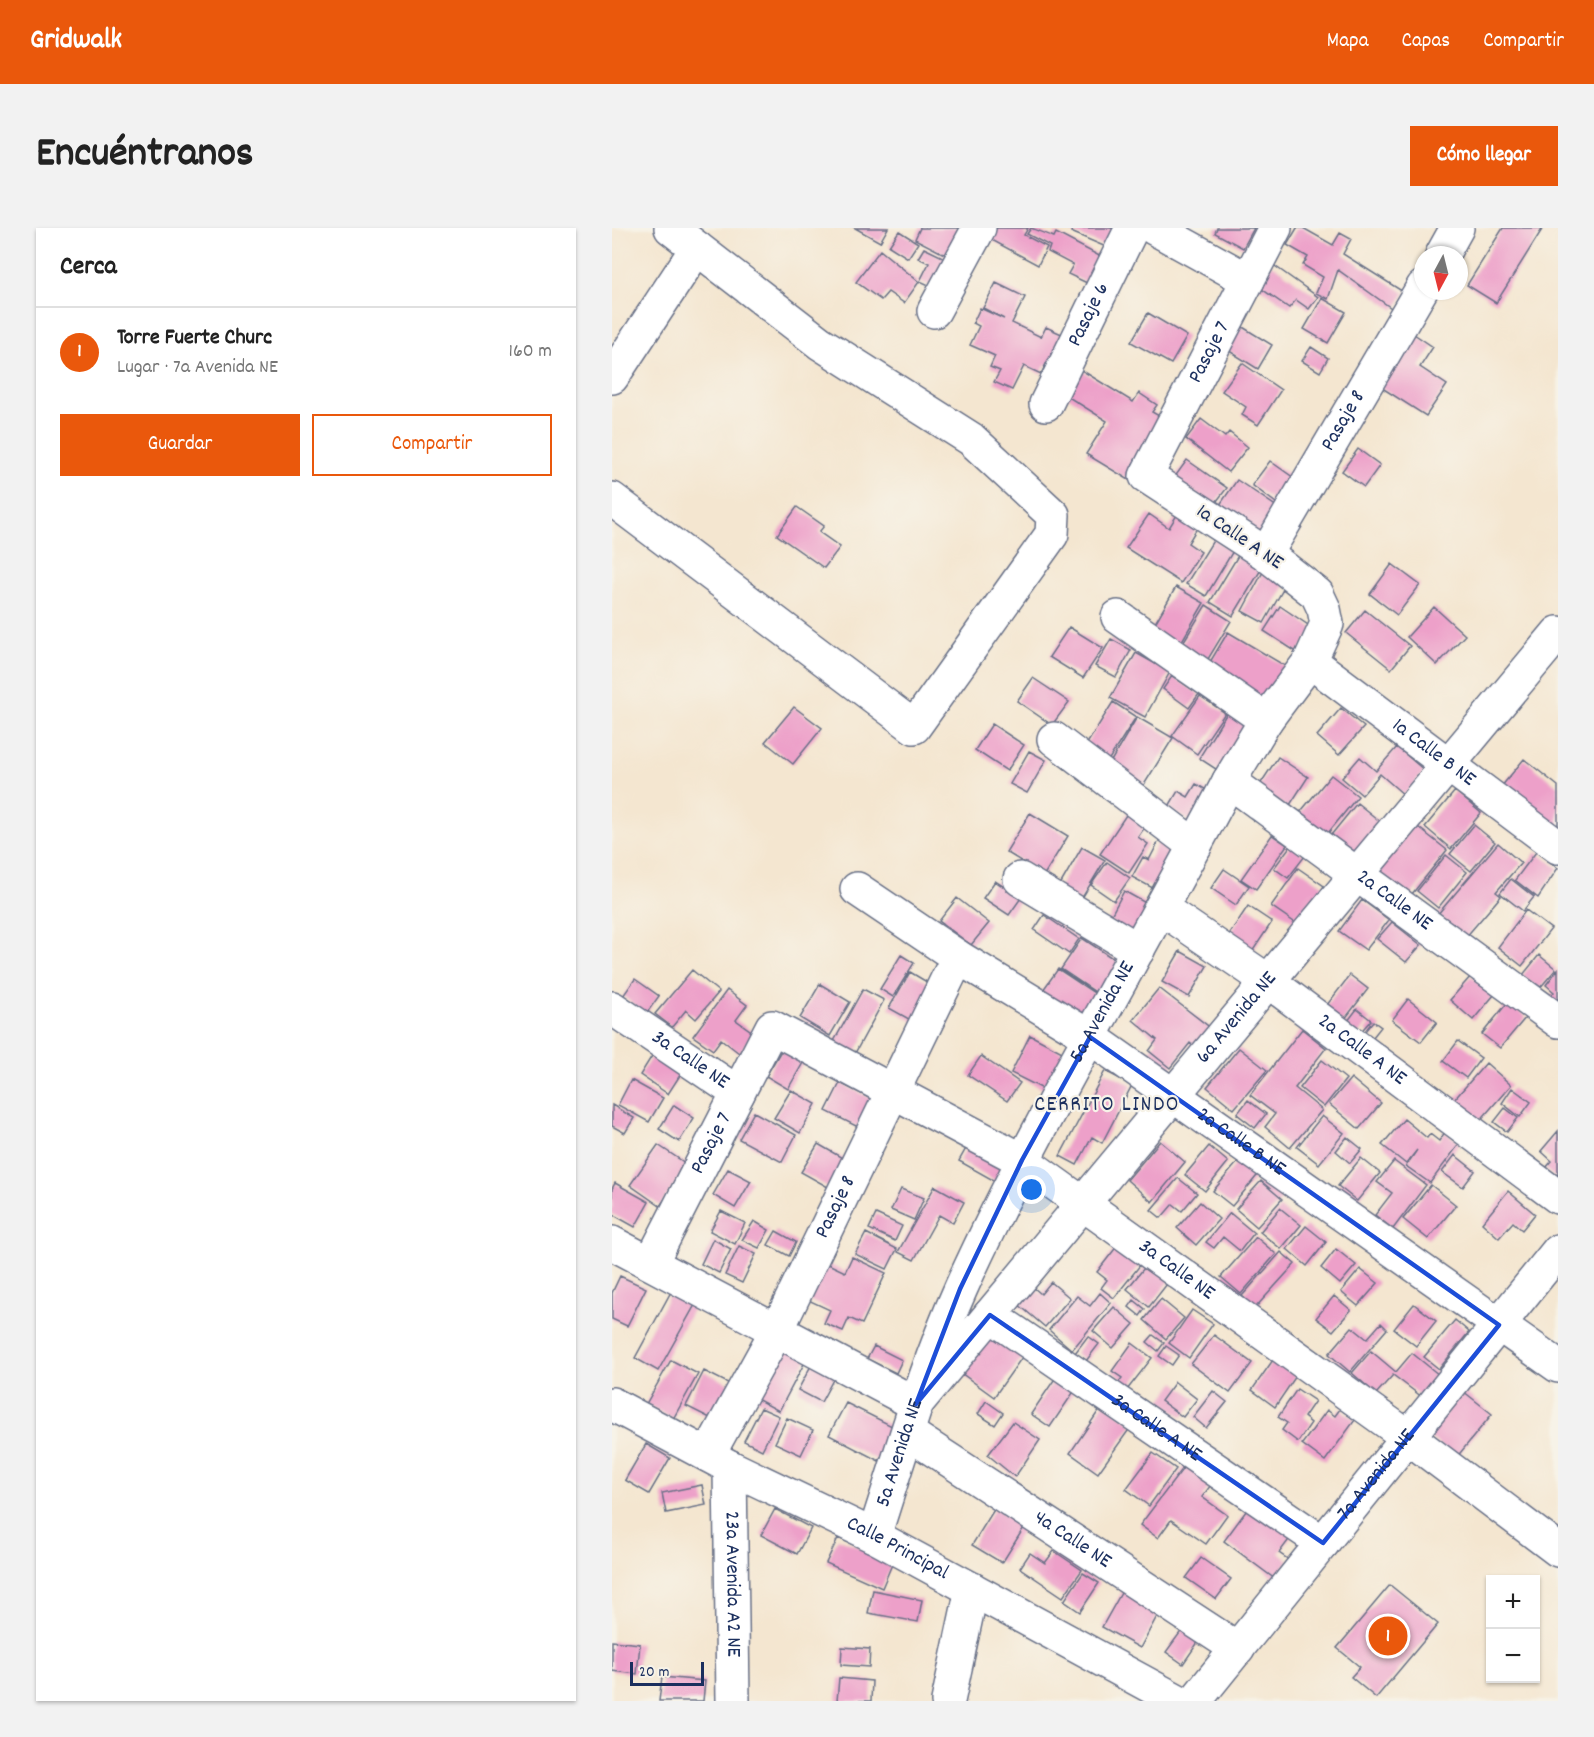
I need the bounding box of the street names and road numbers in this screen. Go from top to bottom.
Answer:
street label: Pasaje 6 [1061,278,1118,352]
street label: Pasaje 7 [1182,317,1239,389]
street label: Pasaje 8 [1314,385,1374,457]
street label: 1a Calle A NE [1189,498,1289,579]
street label: 1a Calle B NE [1385,712,1482,795]
street label: 2a Calle NE [1349,863,1439,940]
street label: 5a Avenida NE [1063,956,1143,1069]
street label: 6a Avenida NE [1190,965,1285,1071]
street label: 2a Calle A NE [1311,1007,1413,1094]
street label: 3a Calle NE [645,1023,735,1098]
street label: 2a Calle B NE [1190,1101,1292,1185]
street label: Pasaje 7 [684,1108,740,1180]
street label: Pasaje 8 [809,1171,864,1244]
street label: 3a Calle NE [1131,1233,1221,1309]
street label: 3a Calle A NE [1104,1387,1208,1471]
street label: 5a Avenida NE [869,1395,932,1511]
street label: 7a Avenida NE [1331,1423,1424,1528]
street label: 4a Calle NE [1027,1504,1117,1577]
street label: Calle Principal [841,1510,954,1589]
street label: 23a Avenida A2 NE [716,1511,747,1658]

